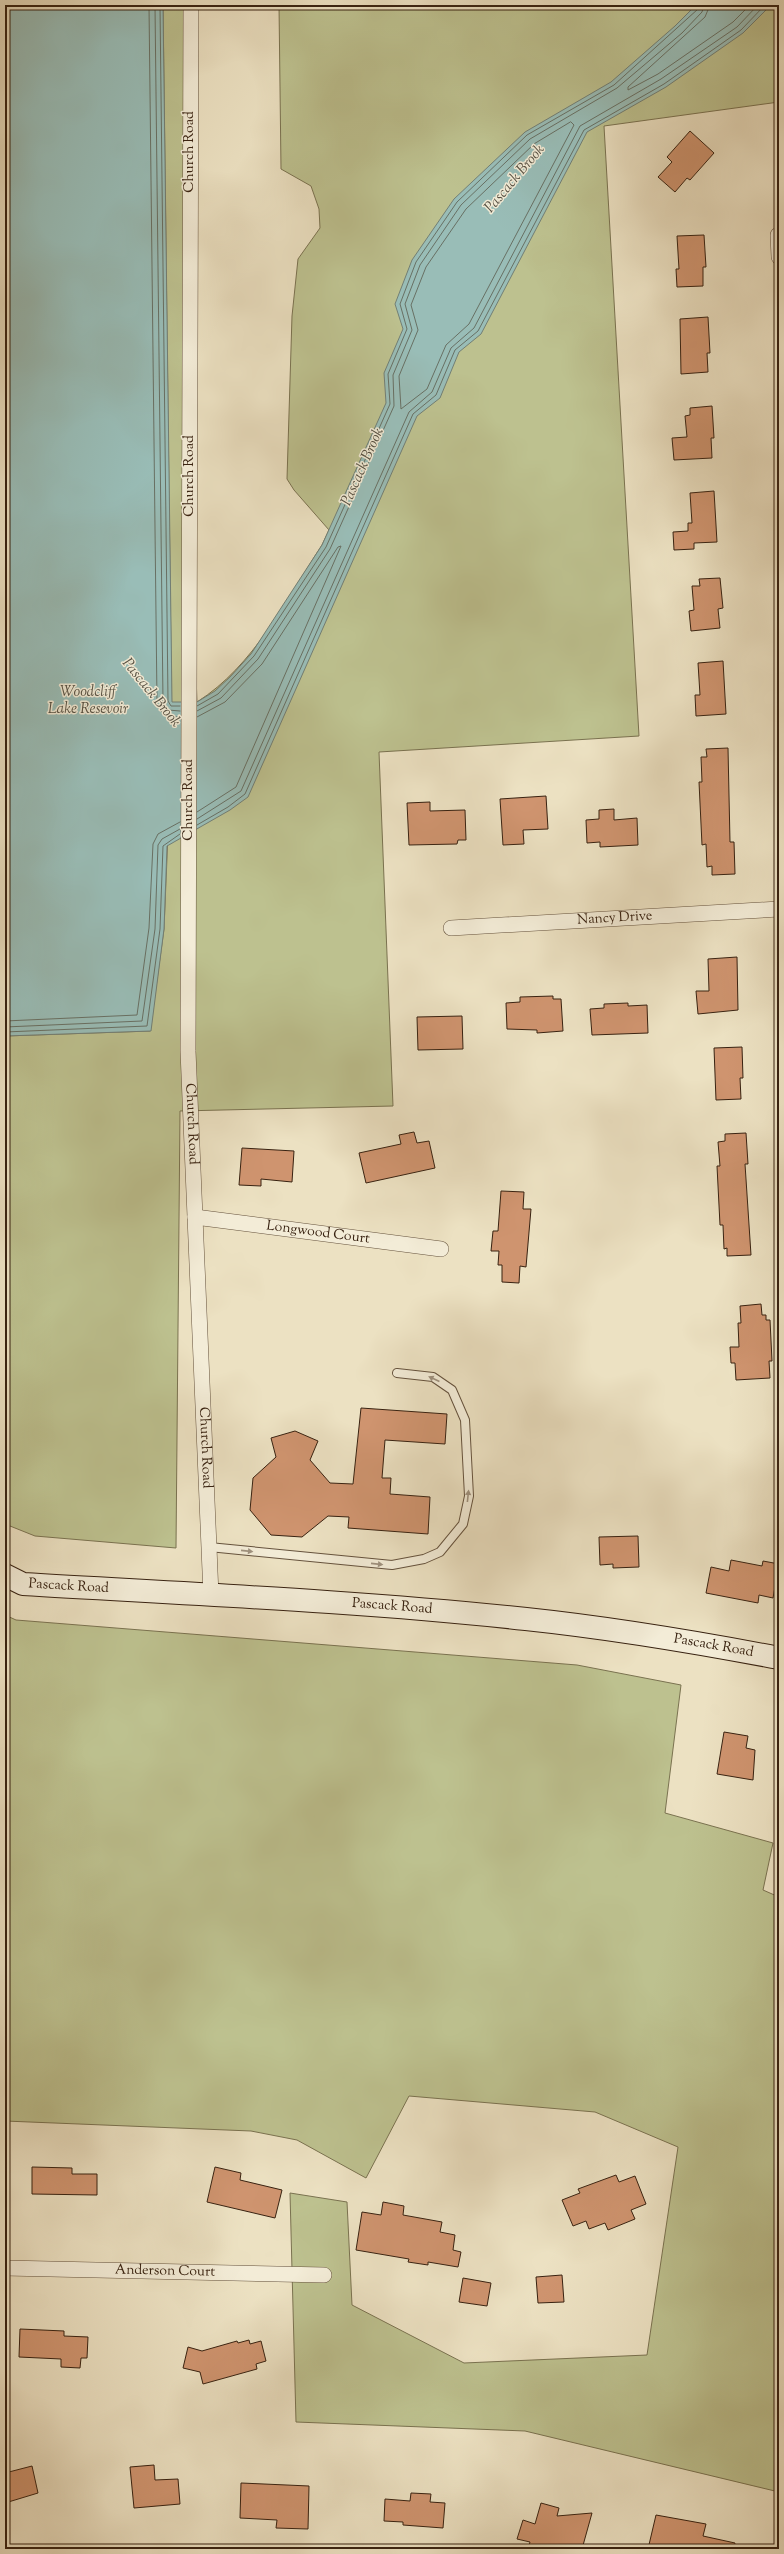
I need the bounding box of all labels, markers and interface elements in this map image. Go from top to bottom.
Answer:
street label: Church Road [180,111,200,193]
water label: Pascack Brook [480,140,550,218]
water label: Pascack Brook [336,424,390,509]
street label: Church Road [180,435,200,517]
water label: Pascack Brook [117,654,186,732]
water label: Woodcliff Lake Resevoir [48,682,129,720]
street label: Church Road [179,759,199,841]
street label: Nancy Drive [577,906,653,931]
street label: Church Road [179,1083,203,1165]
street label: Longwood Court [265,1216,371,1250]
one-way arrow [428,1376,440,1383]
street label: Church Road [193,1406,216,1489]
one-way arrow [464,1490,471,1502]
one-way arrow [241,1548,253,1554]
one-way arrow [371,1560,383,1567]
street label: Pascack Road [28,1574,110,1599]
street label: Pascack Road [351,1594,433,1620]
street label: Pascack Road [672,1629,755,1663]
street label: Anderson Court [115,2260,215,2283]

